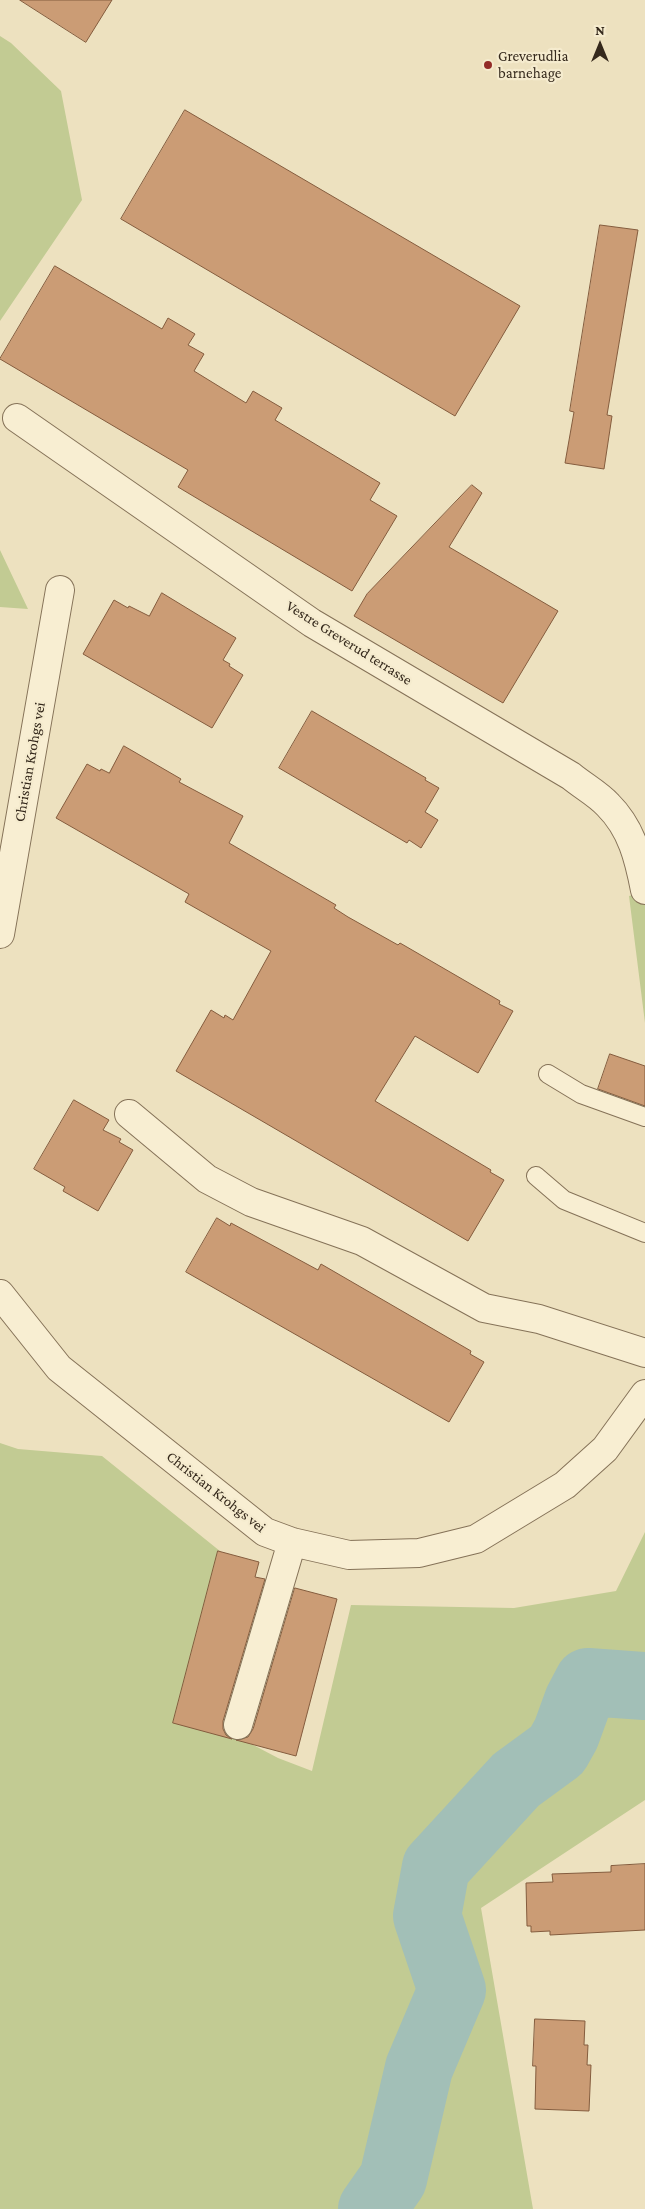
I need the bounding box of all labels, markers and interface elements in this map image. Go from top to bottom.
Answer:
north arrow [575,20,625,70]
text: N [595,22,605,38]
place label: Greverudlia barnehage [498,47,568,82]
marker: Greverudlia barnehage [482,59,494,71]
street label: Vestre Greverud terrasse [283,597,415,689]
street label: Christian Krohgs vei [11,701,49,823]
street label: Christian Krohgs vei [163,1448,269,1536]

